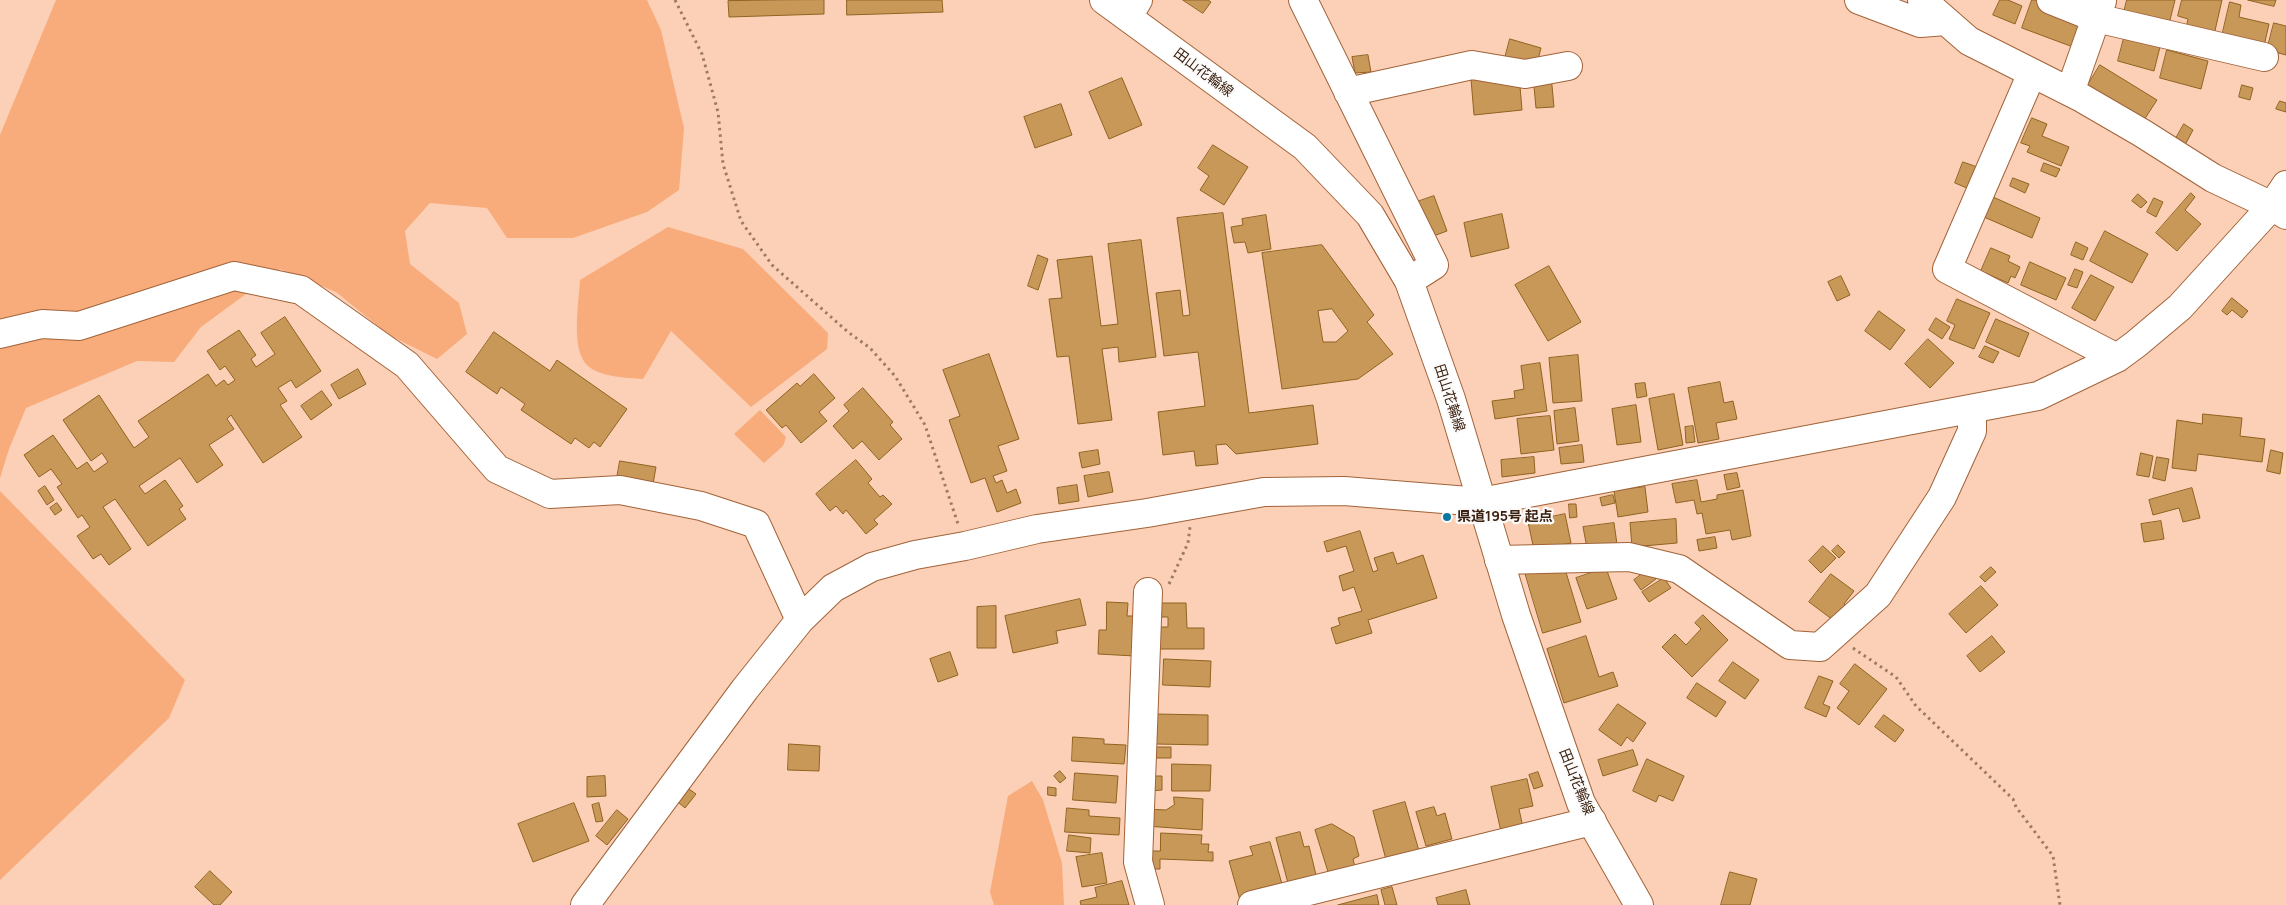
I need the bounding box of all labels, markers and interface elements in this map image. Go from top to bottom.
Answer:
street label: 田山花輪線 [1170,45,1236,101]
street label: 田山花輪線 [1430,362,1468,434]
place label: 県道195号 起点 [1457,509,1553,525]
marker: 県道195号 起点 [1441,511,1453,523]
street label: 田山花輪線 [1555,746,1597,818]

